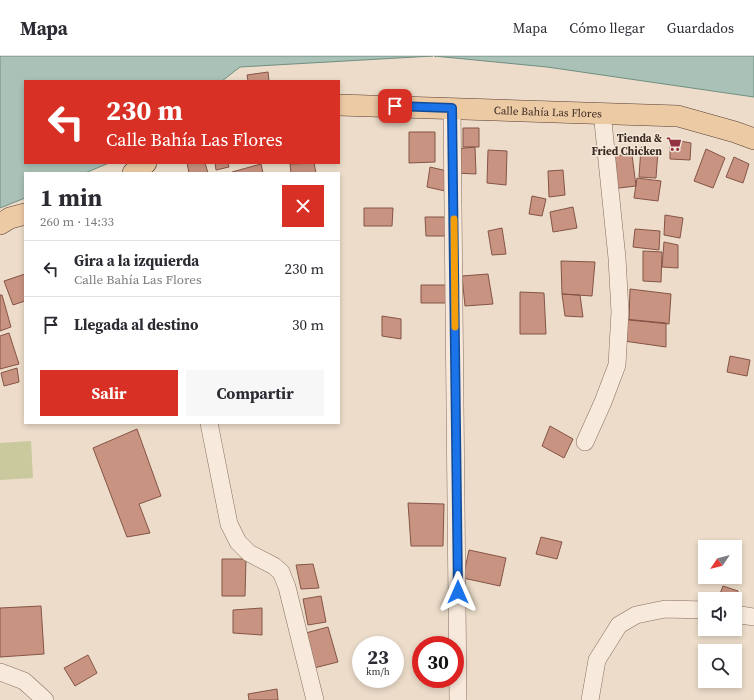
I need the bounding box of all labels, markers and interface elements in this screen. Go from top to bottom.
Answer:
text: Mapa [20,15,68,41]
text: Mapa [513,18,547,38]
text: Cómo llegar [569,18,645,38]
text: Guardados [667,18,734,38]
pin [378,89,412,123]
text: 230 m [106,91,183,129]
icon: arrive [384,95,406,117]
icon: left [40,96,92,148]
street label: Calle Bahía Las Flores [494,103,602,122]
text: Calle Bahía Las Flores [106,127,283,152]
place label: Tienda & Fried Chicken [591,131,662,159]
supermarket icon: Tienda & Fried Chicken [665,135,683,153]
text: 1 min [40,181,102,214]
button: close [282,185,324,227]
text: 260 m · 14:33 [40,213,114,230]
text: Gira a la izquierda [74,250,199,271]
icon: left [40,258,62,280]
text: 230 m [284,258,324,279]
text: Calle Bahía Las Flores [74,271,202,288]
icon: arrive [40,314,62,336]
text: Llegada al destino [74,314,199,335]
text: 30 m [292,314,324,335]
button: Salir [40,370,178,416]
button: Compartir [186,370,324,416]
north arrow [698,540,742,584]
map controls [698,540,742,688]
position arrow [437,571,479,613]
button: sound [698,592,742,636]
speed limit sign: 30 [412,636,464,688]
text: 23 [367,643,389,671]
button: search [698,644,742,688]
text: km/h [366,665,390,678]

